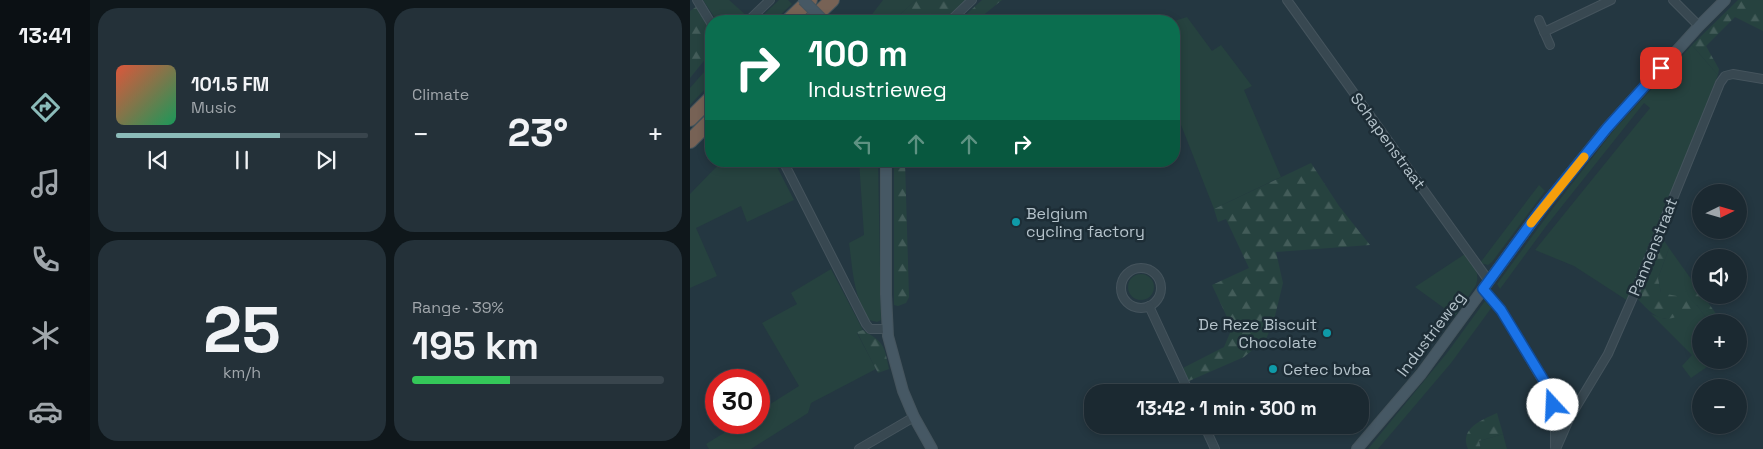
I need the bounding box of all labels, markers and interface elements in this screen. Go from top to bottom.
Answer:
text: 13:41 [19,21,71,49]
text: 100 m [808,32,908,76]
icon: right [725,35,790,100]
pin [1640,47,1682,89]
icon: arrive [1647,54,1675,82]
text: 101.5 FM [191,72,269,97]
text: Industrieweg [808,75,947,103]
text: Climate [412,84,469,105]
street label: Schapenstraat [1346,88,1430,194]
icon: directions [28,90,63,125]
text: Music [191,97,237,118]
text: 23° [508,109,568,157]
text: − [412,116,429,152]
text: + [647,116,664,152]
icon: left [849,130,877,158]
icon: ahead [902,130,930,158]
icon: ahead [955,130,983,158]
icon: right [1008,130,1036,158]
icon: previous [144,146,172,174]
icon: pause [228,146,256,174]
icon: next [312,146,340,174]
icon: music [28,166,63,201]
north arrow [1692,184,1748,239]
map controls [1692,184,1747,434]
street label: Pannenstraat [1624,195,1682,299]
place label: Belgium cycling factory [1026,203,1145,242]
marker: Belgium cycling factory [1010,216,1022,228]
icon: phone [28,242,63,277]
button: sound [1692,249,1747,304]
street label: Industrieweg [1392,287,1470,381]
text: 25 [203,288,281,371]
text: Range · 39% [412,297,504,318]
place label: De Reze Biscuit Chocolate [1198,314,1317,353]
button: + [1692,314,1747,369]
icon: climate [28,318,63,353]
text: 195 km [412,322,539,370]
marker: De Reze Biscuit Chocolate [1321,327,1333,339]
place label: Cetec bvba [1283,359,1371,380]
text: km/h [223,362,261,383]
marker: Cetec bvba [1267,363,1279,375]
speed limit sign: 30 [705,369,770,434]
position arrow [1526,378,1578,430]
button: − [1692,379,1747,434]
icon: car [28,394,63,429]
text: 13:42 · 1 min · 300 m [1136,396,1317,421]

